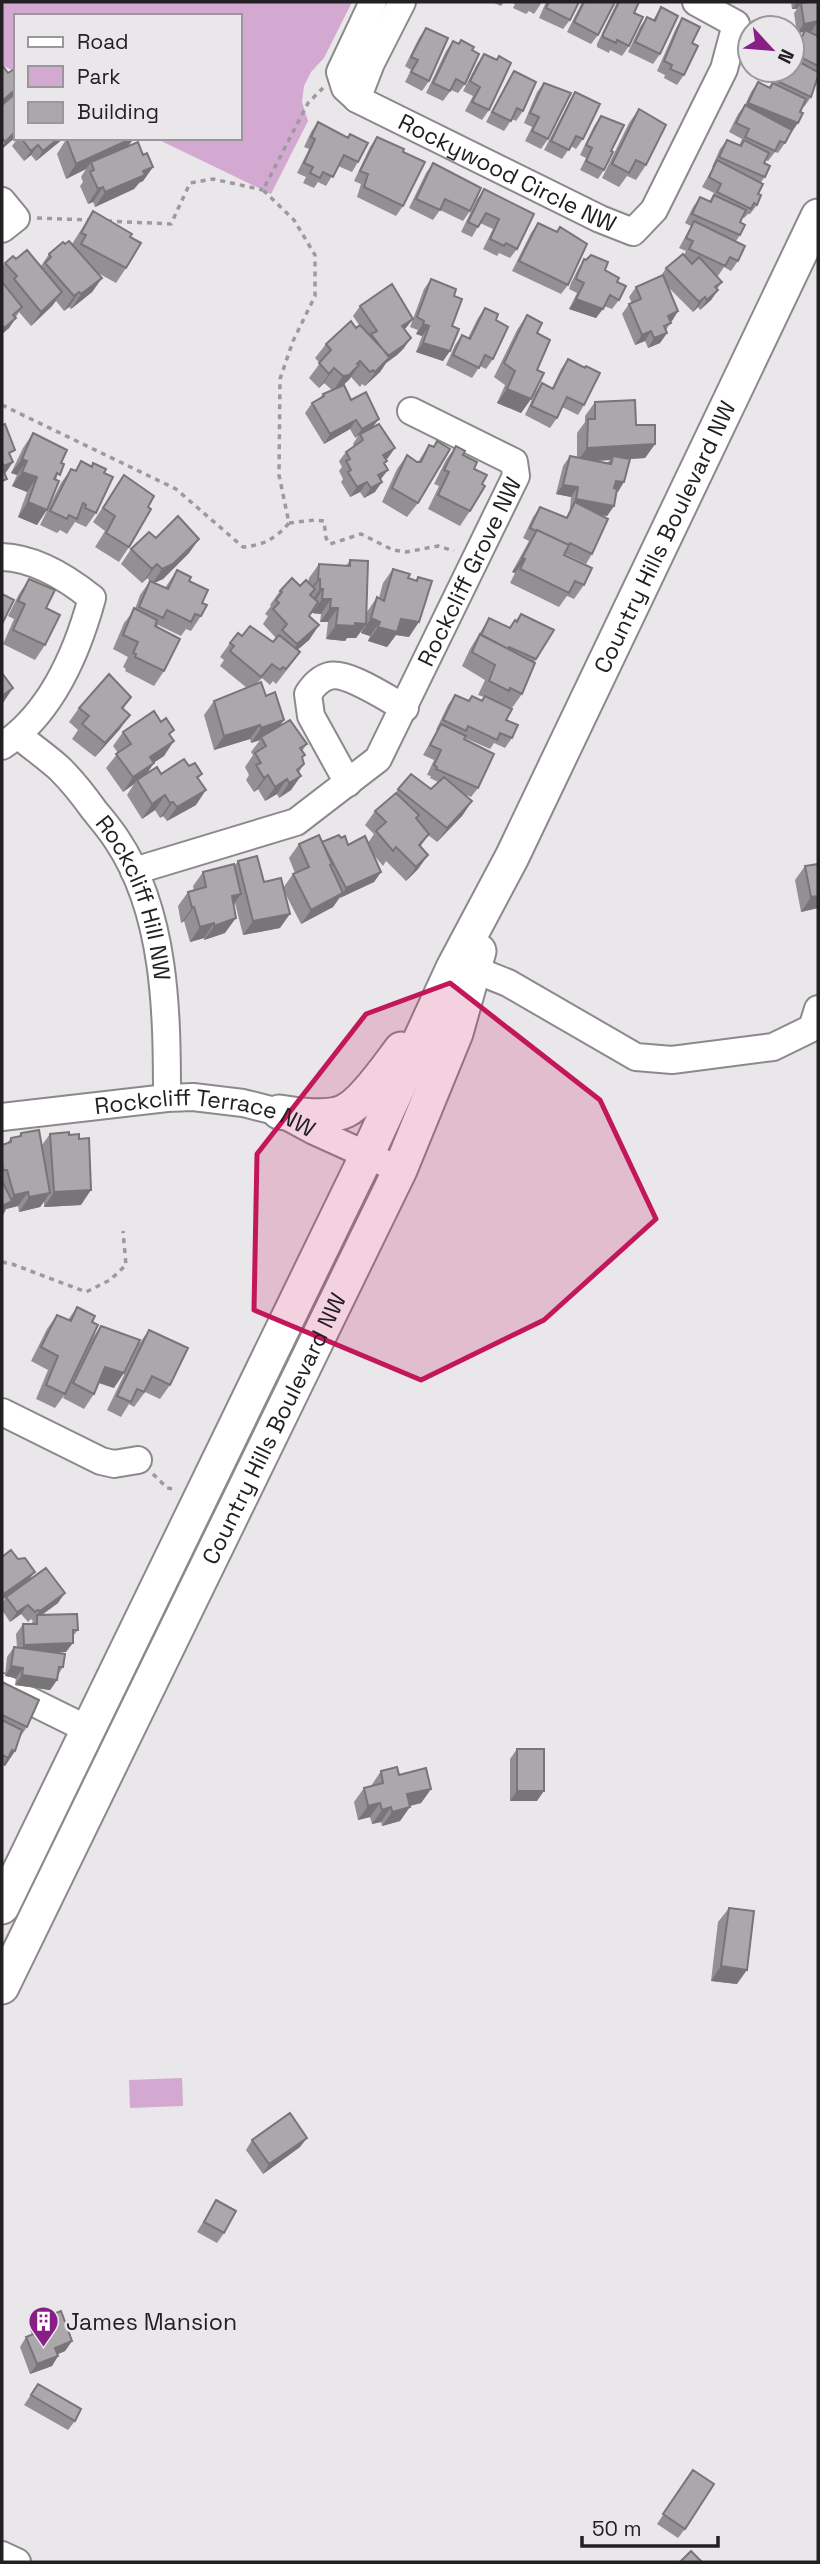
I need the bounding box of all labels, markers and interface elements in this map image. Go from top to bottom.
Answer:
legend [14,14,242,140]
north arrow [736,14,806,84]
text: Road [77,28,129,55]
text: N [772,45,800,67]
text: Park [77,63,121,90]
text: Building [77,98,159,125]
street label: Rockywood Circle NW [393,107,621,239]
street label: Country Hills Boulevard NW [587,396,743,678]
street label: Rockcliff Grove NW [410,472,528,671]
street label: Rockcliff Hill NW [89,809,177,982]
street label: Rockcliff Terrace NW [93,1082,321,1144]
street label: Country Hills Boulevard NW [195,1288,353,1569]
building icon: James Mansion [26,2305,60,2349]
place label: James Mansion [66,2307,237,2337]
scale bar [582,2504,718,2548]
text: 50 m [592,2515,642,2542]

